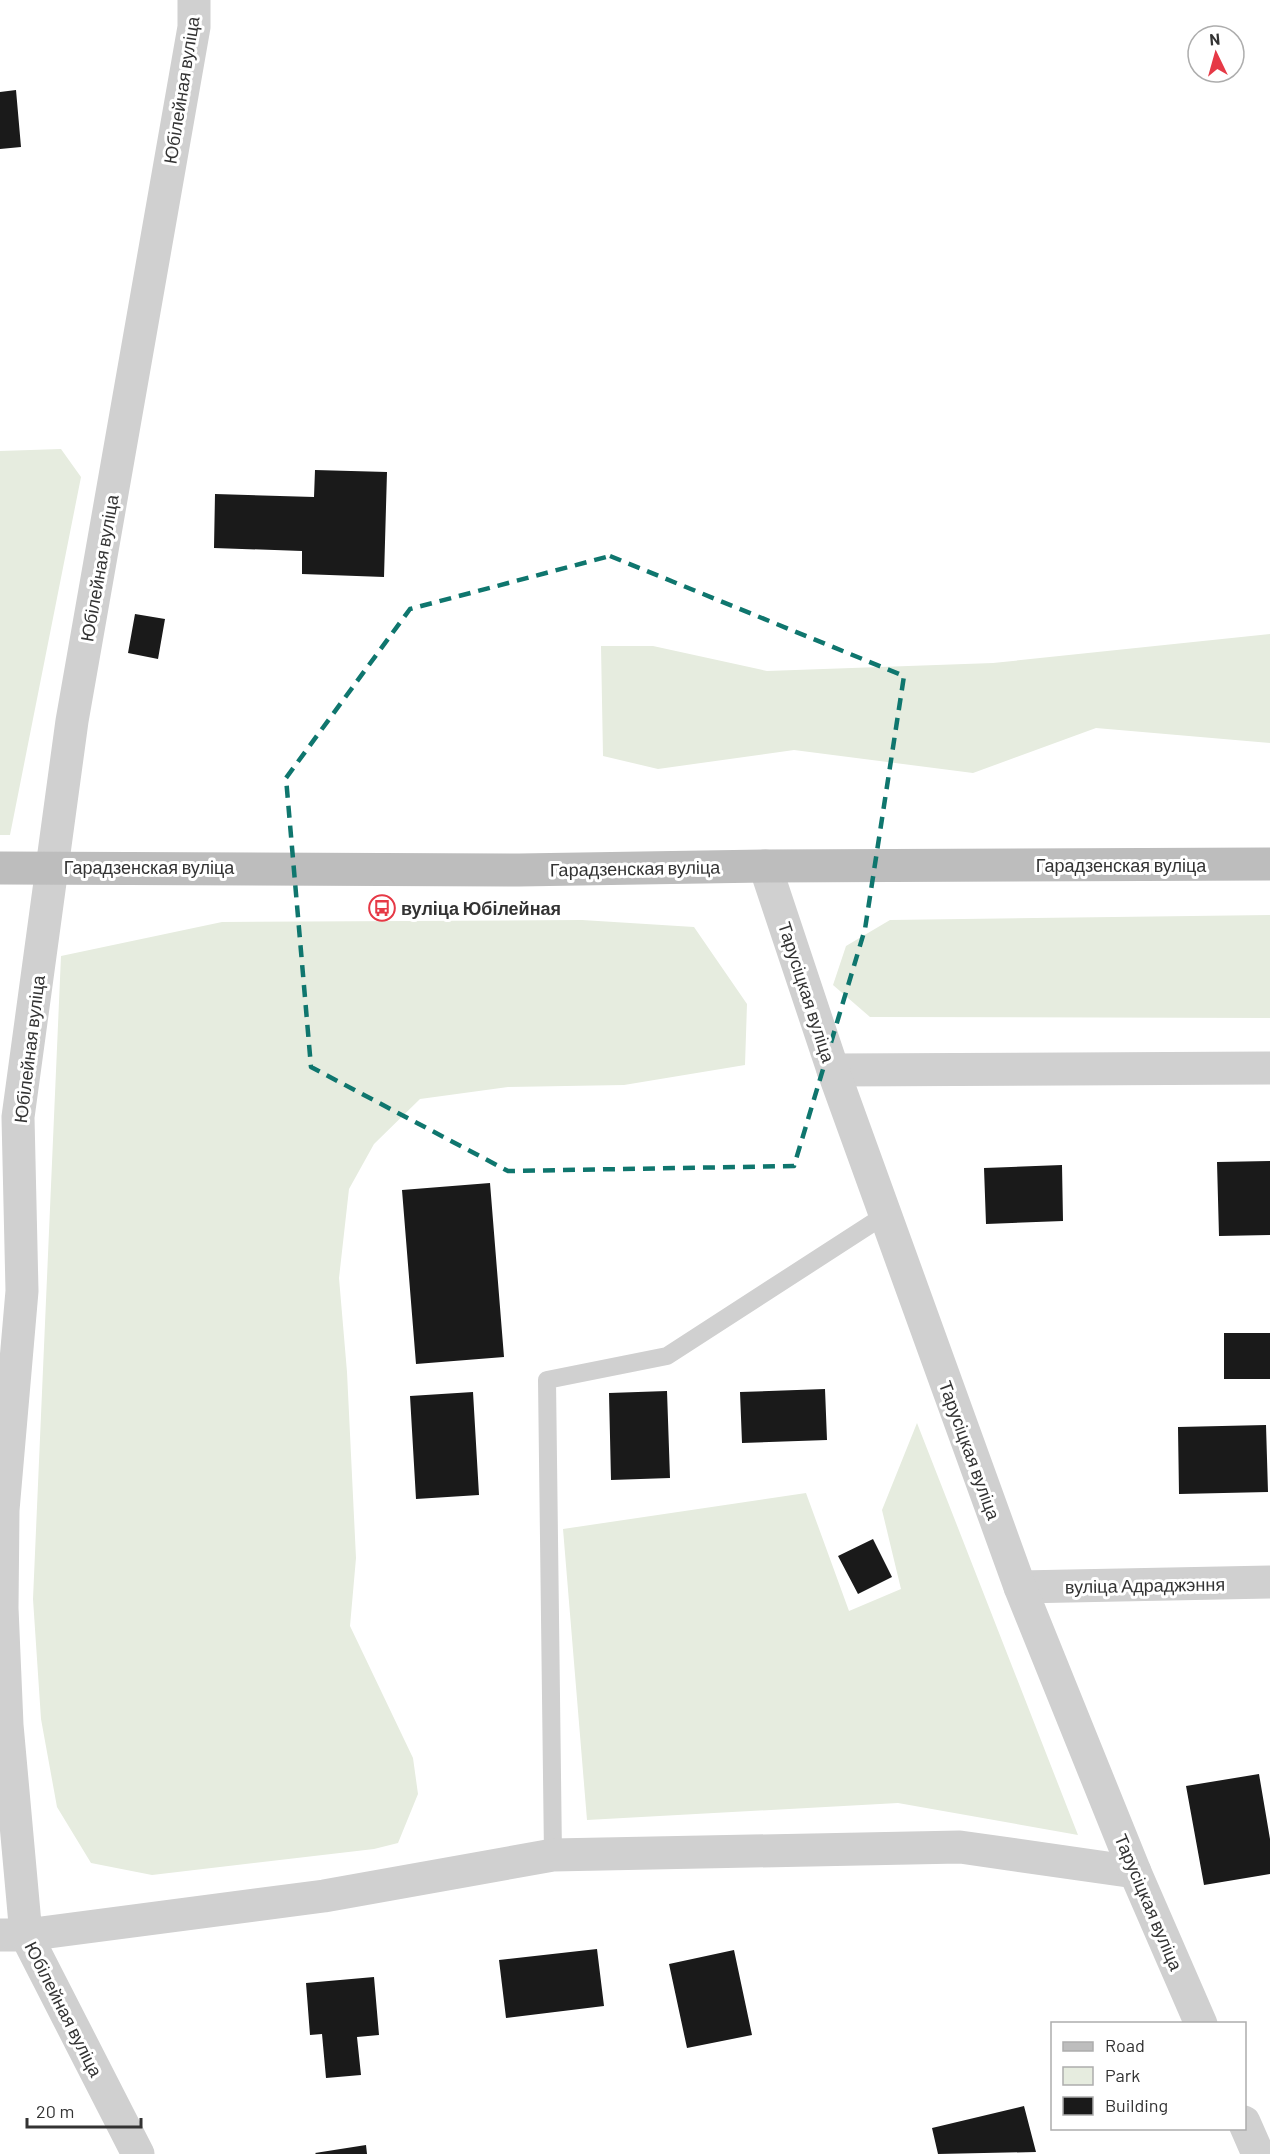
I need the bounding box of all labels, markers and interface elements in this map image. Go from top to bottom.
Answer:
street label: Юбілейная вуліца [158,14,204,165]
north arrow [1186,24,1246,84]
text: N [1209,29,1221,48]
street label: Юбілейная вуліца [75,492,123,643]
street label: Гарадзенская вуліца [1036,854,1207,876]
street label: Гарадзенская вуліца [550,855,721,880]
street label: Гарадзенская вуліца [64,856,235,878]
bus stop icon: вуліца Юбілейная [367,893,397,923]
place label: вуліца Юбілейная [401,897,561,919]
street label: Тарусіцкая вуліца [774,919,840,1066]
street label: Юбілейная вуліца [9,973,49,1124]
street label: Тарусіцкая вуліца [935,1377,1006,1523]
street label: вуліца Адраджэння [1065,1573,1225,1597]
street label: Тарусіцкая вуліца [1110,1830,1188,1975]
street label: Юбілейная вуліца [20,1938,108,2081]
legend [1051,2022,1246,2130]
text: Road [1105,2034,1145,2056]
text: Park [1105,2064,1140,2086]
scale bar [27,2091,141,2129]
text: Building [1105,2094,1168,2116]
text: 20 m [36,2100,74,2122]

